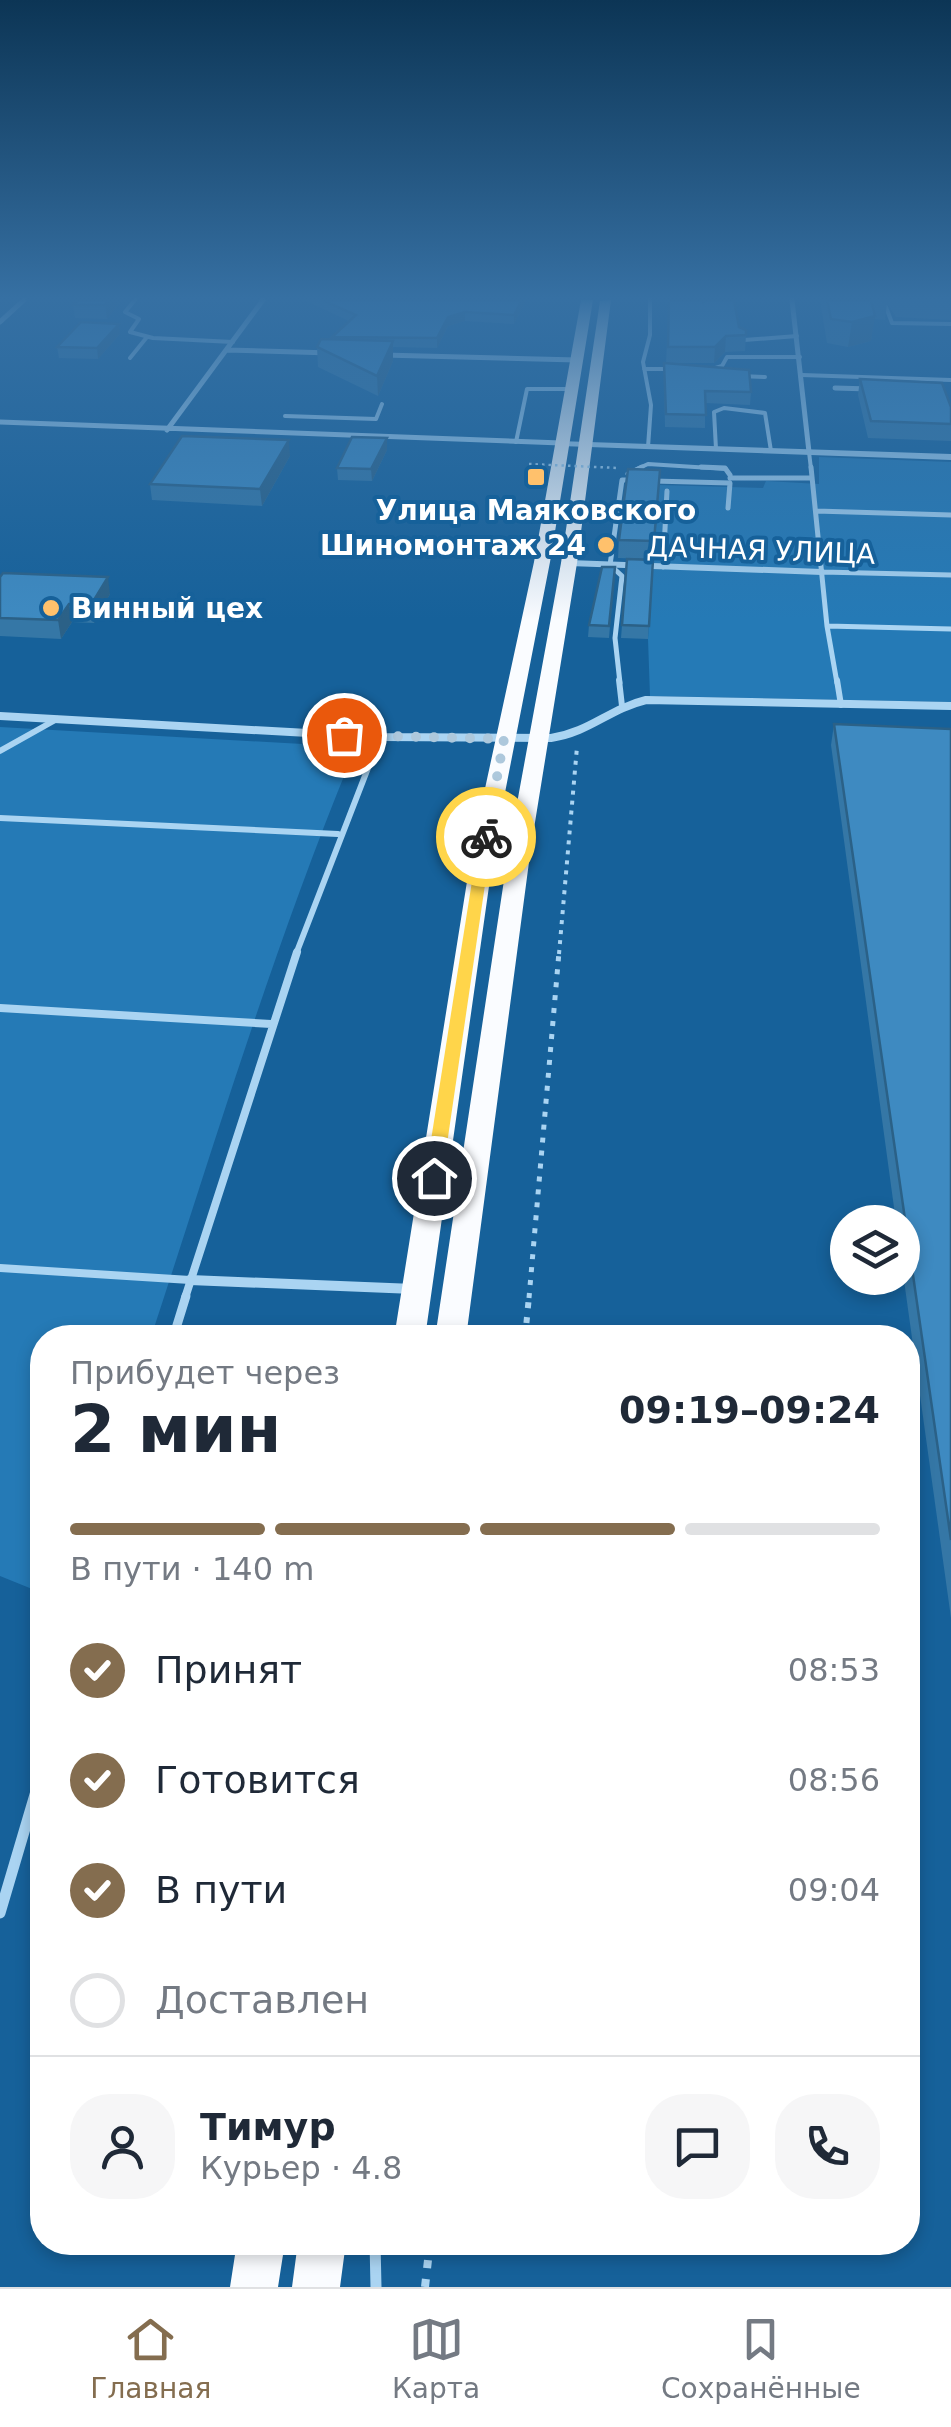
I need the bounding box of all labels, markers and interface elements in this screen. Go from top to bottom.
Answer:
marker: Улица Маяковского [525,466,547,488]
place label: Улица Маяковского [376,494,696,527]
place label: Шиномонтаж 24 [320,529,586,562]
street label: ДАЧНАЯ УЛИЦА [646,530,876,571]
marker: Шиномонтаж 24 [595,534,617,556]
place label: Винный цех [71,592,263,625]
marker: Винный цех [40,597,62,619]
pin [302,693,387,778]
icon: bag [317,708,372,763]
courier [436,787,536,887]
icon: bike [459,810,514,865]
pin [392,1136,477,1221]
icon: home [407,1151,462,1206]
map controls [830,1205,920,1295]
button: layers [830,1205,920,1295]
text: Прибудет через [70,1354,340,1392]
text: 09:19–09:24 [619,1388,880,1432]
text: 2 мин [70,1392,281,1467]
text: В пути · 140 m [70,1550,314,1588]
icon: check [70,1643,125,1698]
text: Принят [155,1648,302,1692]
text: 08:53 [788,1651,880,1689]
icon: check [70,1753,125,1808]
text: Готовится [155,1758,360,1802]
text: 08:56 [788,1761,880,1799]
icon: check [70,1863,125,1918]
text: В пути [155,1868,287,1912]
text: 09:04 [788,1871,880,1909]
text: Доставлен [155,1978,369,2022]
button: person [70,2094,175,2199]
button: chat [645,2094,750,2199]
button: phone [775,2094,880,2199]
text: Тимур [200,2105,336,2149]
text: Курьер · 4.8 [200,2149,402,2187]
tab: Главная [90,2312,211,2405]
tab: Карта [392,2312,480,2405]
tab: Сохранённые [661,2312,861,2405]

